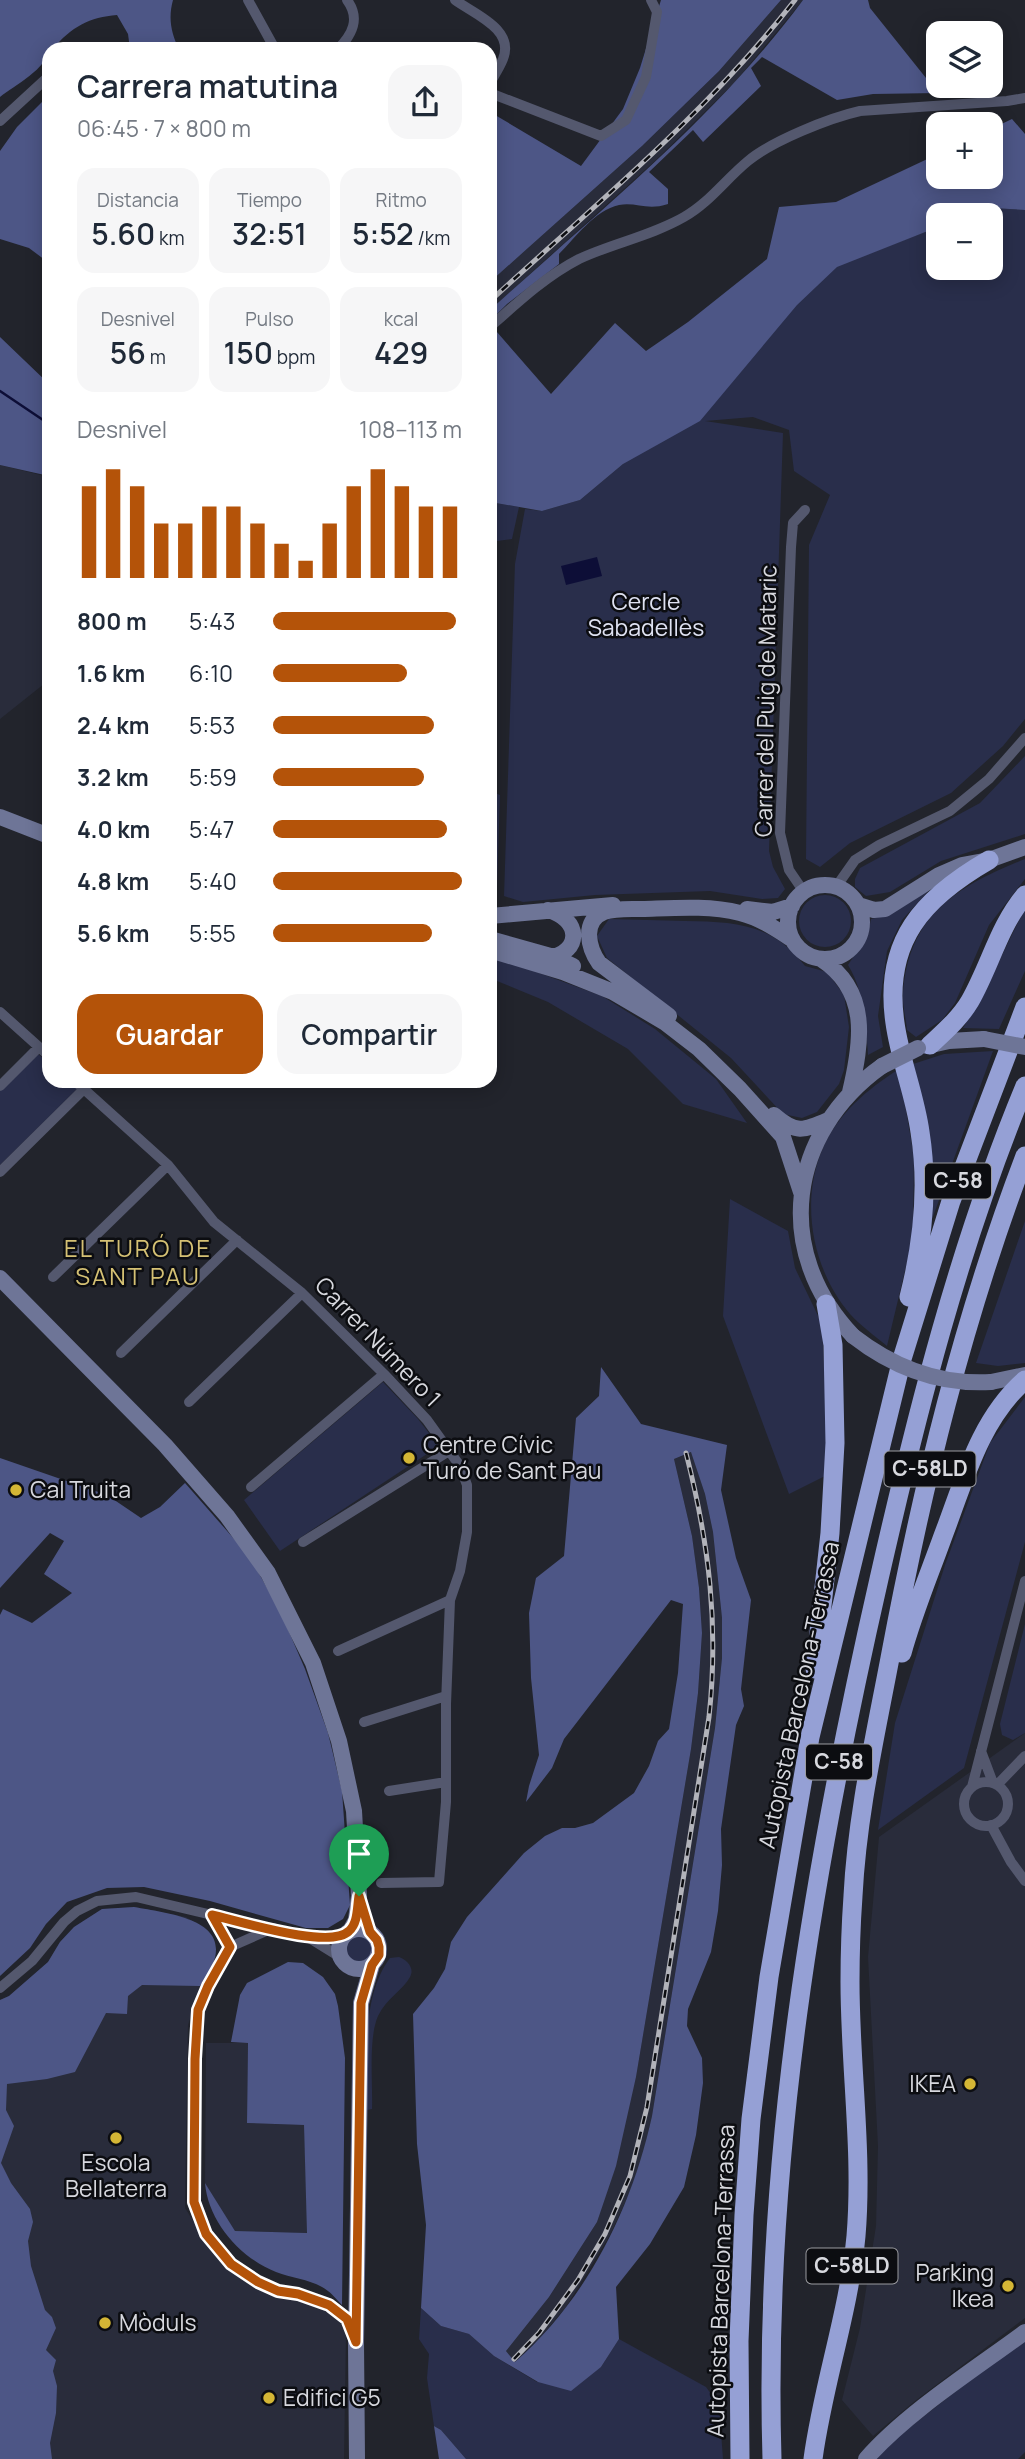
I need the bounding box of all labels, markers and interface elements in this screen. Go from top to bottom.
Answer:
map controls [926,21,1003,280]
button: layers [926,21,1003,98]
text: Carrera matutina [77,64,338,108]
button: share [388,65,462,139]
text: 06:45 · 7 × 800 m [77,112,251,144]
button: + [926,112,1003,189]
text: Distancia [97,187,179,213]
text: Tiempo [237,187,302,213]
text: Ritmo [375,187,427,213]
button: − [926,203,1003,280]
text: 5.60 [91,213,155,254]
text: 32:51 [232,213,307,254]
text: 5:52 [352,213,414,254]
text: km [155,225,185,251]
text: /km [414,225,450,251]
text: Desnivel [101,306,175,332]
text: Pulso [245,306,294,332]
text: kcal [384,306,419,332]
text: 56 [110,332,146,373]
text: 150 [224,332,273,373]
text: 429 [374,332,428,373]
text: m [146,344,166,370]
text: bpm [273,344,315,370]
text: Desnivel [77,413,167,445]
text: 108–113 m [359,413,462,445]
street label: Carrer del Puig de Mataric [747,565,783,837]
park label: Cercle Sabadellès [588,585,704,643]
text: 800 m [77,605,147,637]
text: 5:43 [189,605,235,637]
text: 1.6 km [77,657,145,689]
text: 6:10 [189,657,233,689]
text: 2.4 km [77,709,149,741]
text: 5:53 [189,709,235,741]
text: 3.2 km [77,761,149,793]
text: 5:59 [189,761,237,793]
text: 4.0 km [77,813,150,845]
text: 5:47 [189,813,234,845]
text: 4.8 km [77,865,149,897]
text: 5:40 [189,865,237,897]
text: 5.6 km [77,917,149,949]
text: 5:55 [189,917,236,949]
button: Guardar [77,994,263,1074]
button: Compartir [277,994,462,1074]
road number: C-58 [925,1164,991,1198]
district label: EL TURÓ DE SANT PAU [64,1231,212,1292]
street label: Carrer Número 1 [308,1269,449,1413]
place label: Centre Cívic Turó de Sant Pau [423,1428,601,1486]
marker: Centre Cívic Turó de Sant Pau [401,1450,417,1466]
road number: C-58LD [884,1452,976,1486]
place label: Cal Truita [30,1473,131,1505]
marker: Cal Truita [8,1482,24,1498]
street label: Autopista Barcelona-Terrassa [750,1538,846,1851]
road number: C-58 [806,1744,872,1780]
pin [329,1824,389,1896]
icon: arrive [340,1835,378,1873]
place label: IKEA [909,2067,956,2099]
marker: IKEA [962,2076,978,2092]
street label: Autopista Barcelona-Terrassa [699,2124,741,2438]
marker: Escola Bellaterra [108,2130,124,2146]
place label: Escola Bellaterra [65,2146,167,2204]
road number: C-58LD [806,2248,898,2284]
place label: Parking Ikea [916,2256,994,2314]
marker: Parking Ikea [1000,2278,1016,2294]
place label: Mòduls [119,2306,197,2338]
marker: Mòduls [97,2315,113,2331]
place label: Edifici G5 [283,2381,381,2413]
marker: Edifici G5 [261,2390,277,2406]

